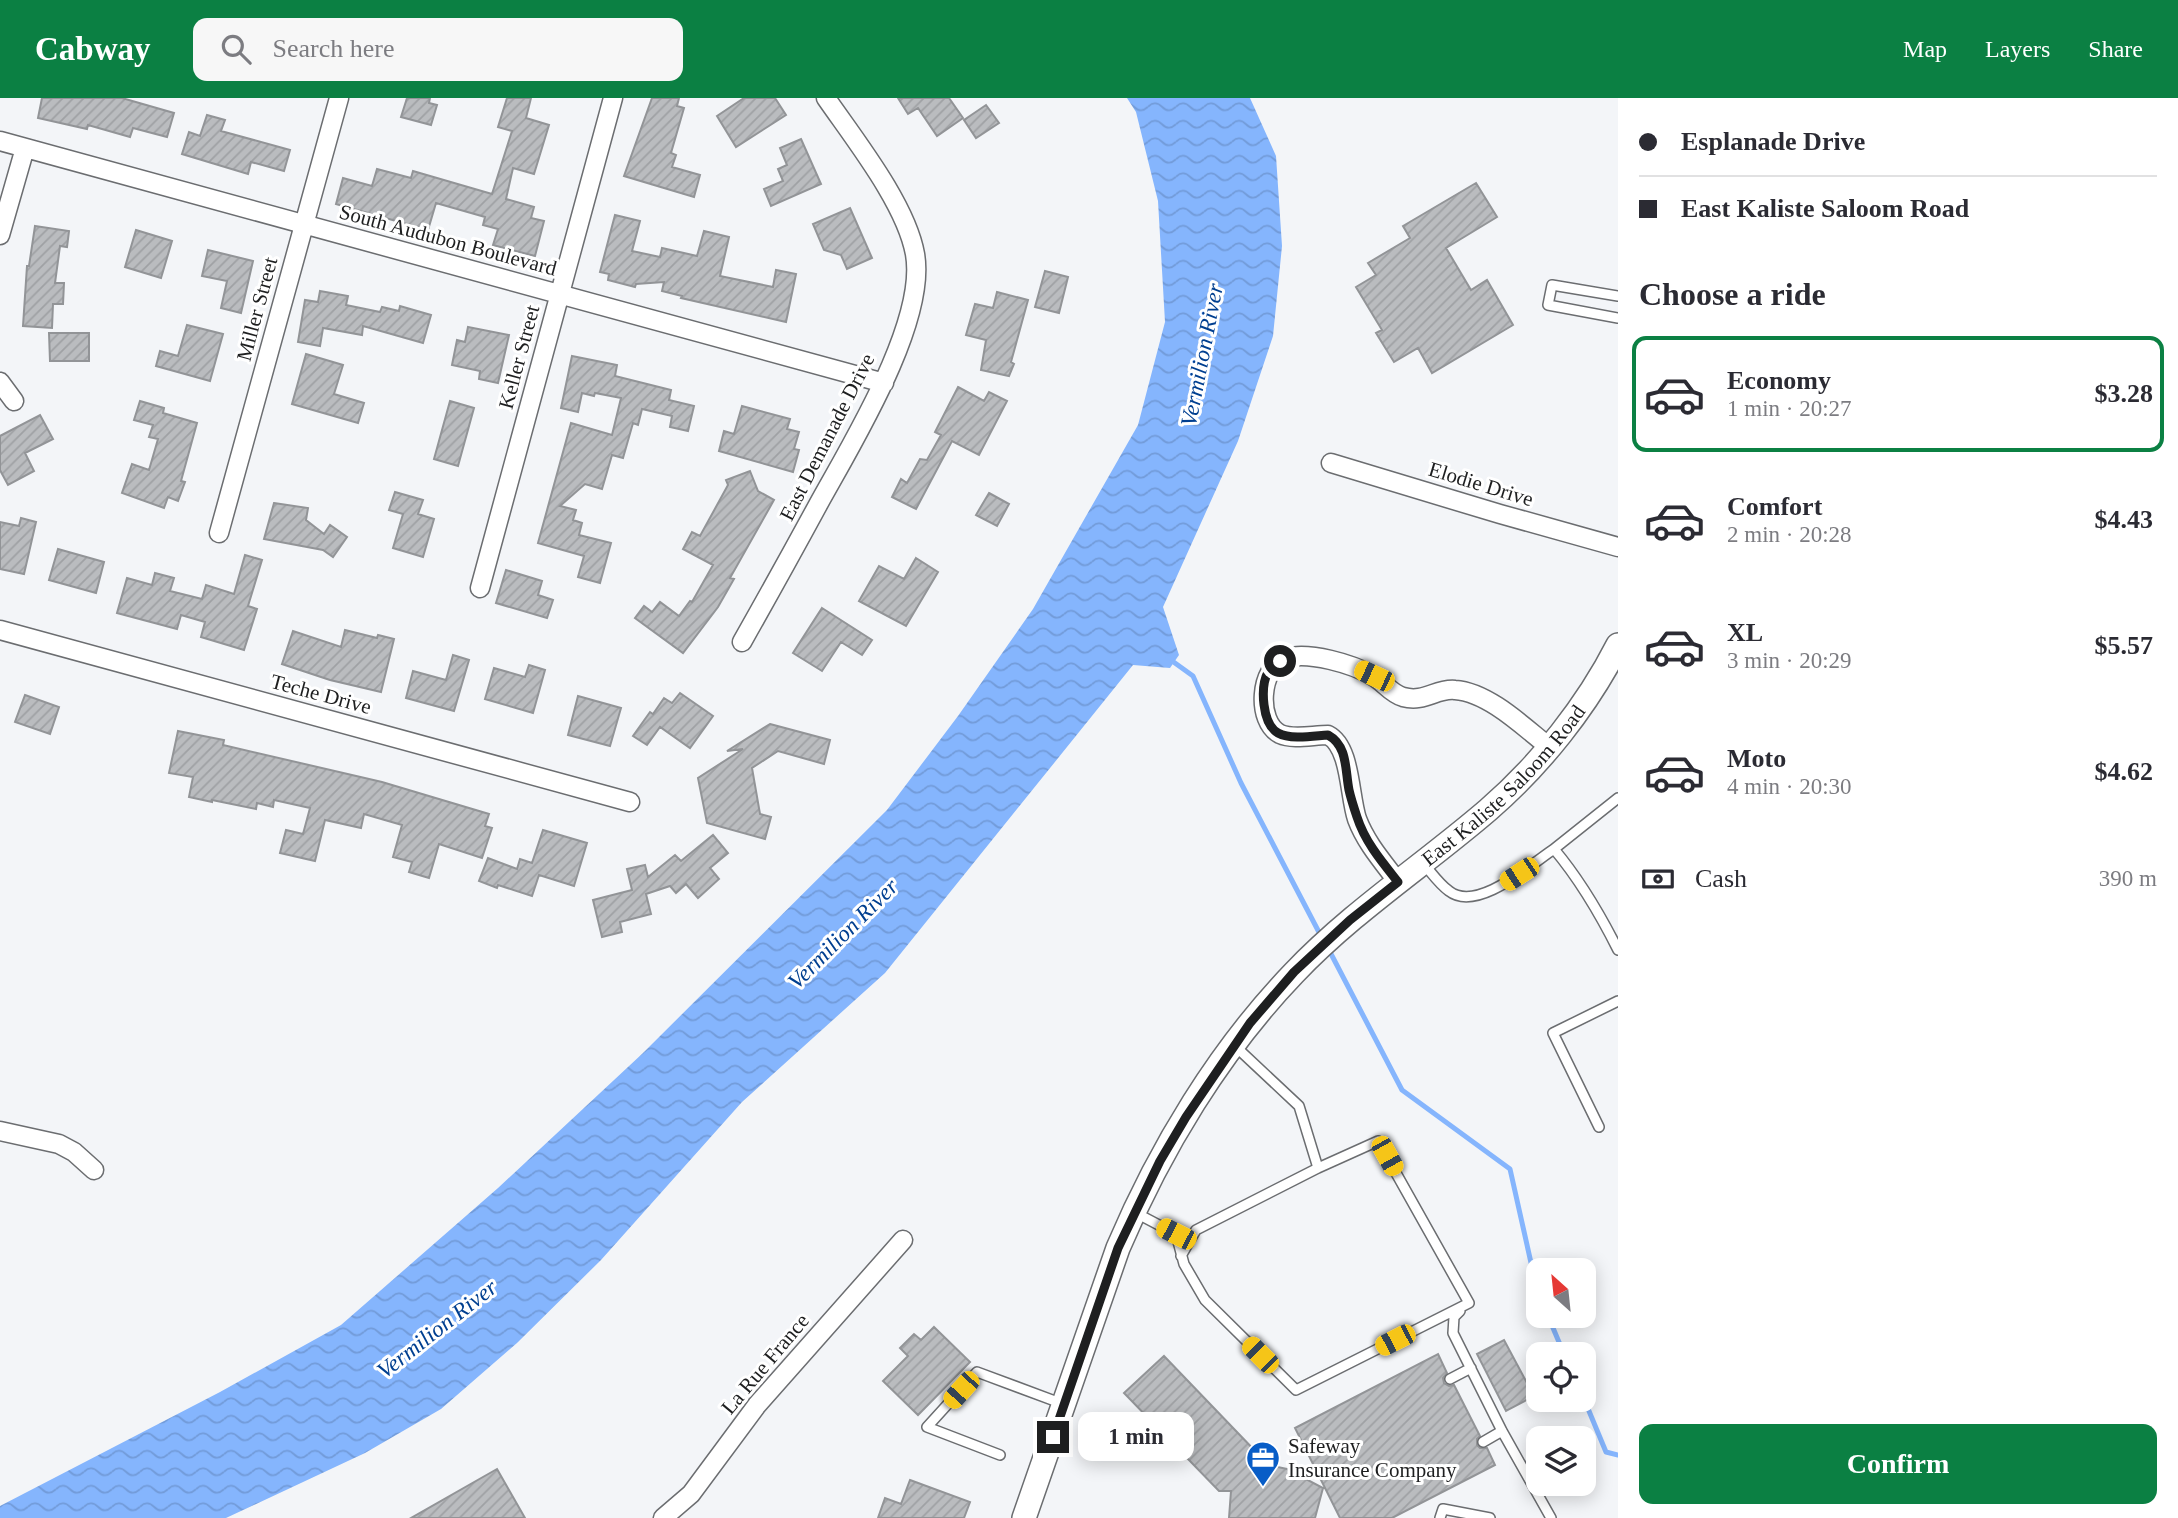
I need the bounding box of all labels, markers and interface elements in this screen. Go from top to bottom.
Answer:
search box [193,18,683,81]
icon: search [217,30,255,68]
text: Cabway [35,31,151,67]
text: Search here [273,34,395,63]
text: Map [1903,36,1947,62]
text: Layers [1985,36,2050,62]
text: Share [2088,36,2143,62]
text: Esplanade Drive [1681,127,1865,156]
text: East Kaliste Saloom Road [1681,194,1969,223]
street label: South Audubon Boulevard [337,199,560,281]
street label: Miller Street [232,254,282,364]
text: Choose a ride [1639,276,1826,312]
water label: Vermilion River [1176,280,1228,429]
street label: Keller Street [494,302,544,412]
street label: East Demanade Drive [774,349,880,525]
icon: car [1643,363,1706,426]
text: Economy [1727,366,1831,395]
text: $3.28 [2095,379,2153,408]
text: 1 min · 20:27 [1727,396,1852,421]
street label: Elodie Drive [1426,457,1536,511]
icon: car [1643,489,1706,552]
text: Comfort [1727,492,1822,521]
text: $4.43 [2095,505,2153,534]
text: 2 min · 20:28 [1727,522,1852,547]
icon: car [1643,615,1706,678]
text: XL [1727,618,1763,647]
text: $5.57 [2095,631,2153,660]
route start [1264,645,1296,677]
text: 3 min · 20:29 [1727,648,1852,673]
car [1351,658,1398,694]
street label: Teche Drive [268,669,374,719]
street label: East Kaliste Saloom Road [1417,700,1590,871]
icon: car [1643,741,1706,804]
text: Moto [1727,744,1786,773]
text: $4.62 [2095,757,2153,786]
text: 4 min · 20:30 [1727,774,1852,799]
car [1496,854,1543,894]
icon: cash [1639,860,1677,898]
text: Cash [1695,864,1747,893]
text: 390 m [2099,866,2157,891]
water label: Vermilion River [783,873,904,994]
car [1368,1133,1407,1179]
car [1153,1215,1200,1253]
north arrow [1526,1258,1596,1328]
map controls [1526,1258,1596,1496]
water label: Vermilion River [372,1274,503,1383]
street label: La Rue France [716,1309,814,1419]
car [1372,1321,1419,1359]
car [1238,1333,1283,1377]
button: locate [1526,1342,1596,1412]
car [940,1367,983,1413]
callout: 1 min [1078,1412,1193,1462]
route end [1037,1421,1069,1453]
text: 1 min [1108,1424,1164,1449]
button: Confirm [1639,1424,2157,1504]
button: layers [1526,1426,1596,1496]
place label: Safeway Insurance Company [1288,1434,1457,1482]
office icon: Safeway Insurance Company [1244,1439,1282,1488]

